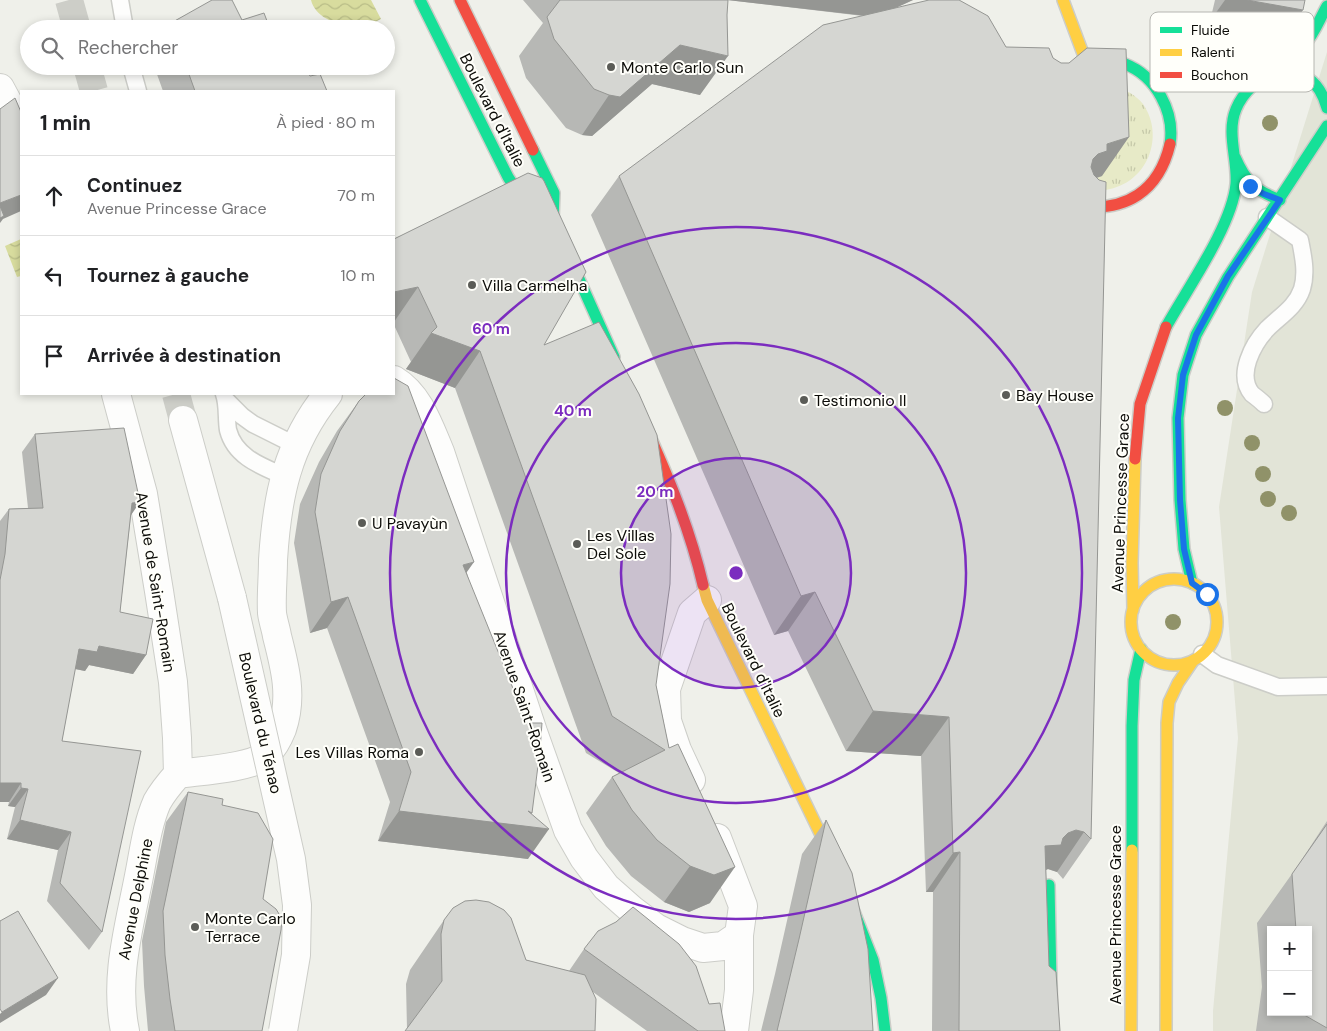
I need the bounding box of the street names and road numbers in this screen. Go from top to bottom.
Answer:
street label: Boulevard d'Italie [455,50,530,171]
street label: Avenue Princesse Grace [1107,413,1134,593]
street label: Avenue de Saint-Romain [131,490,180,674]
street label: Boulevard d'Italie [717,599,790,721]
street label: Avenue Saint-Romain [489,628,560,785]
street label: Boulevard du Ténao [234,650,287,796]
street label: Avenue Princesse Grace [1105,825,1126,1005]
street label: Avenue Delphine [113,836,158,962]

